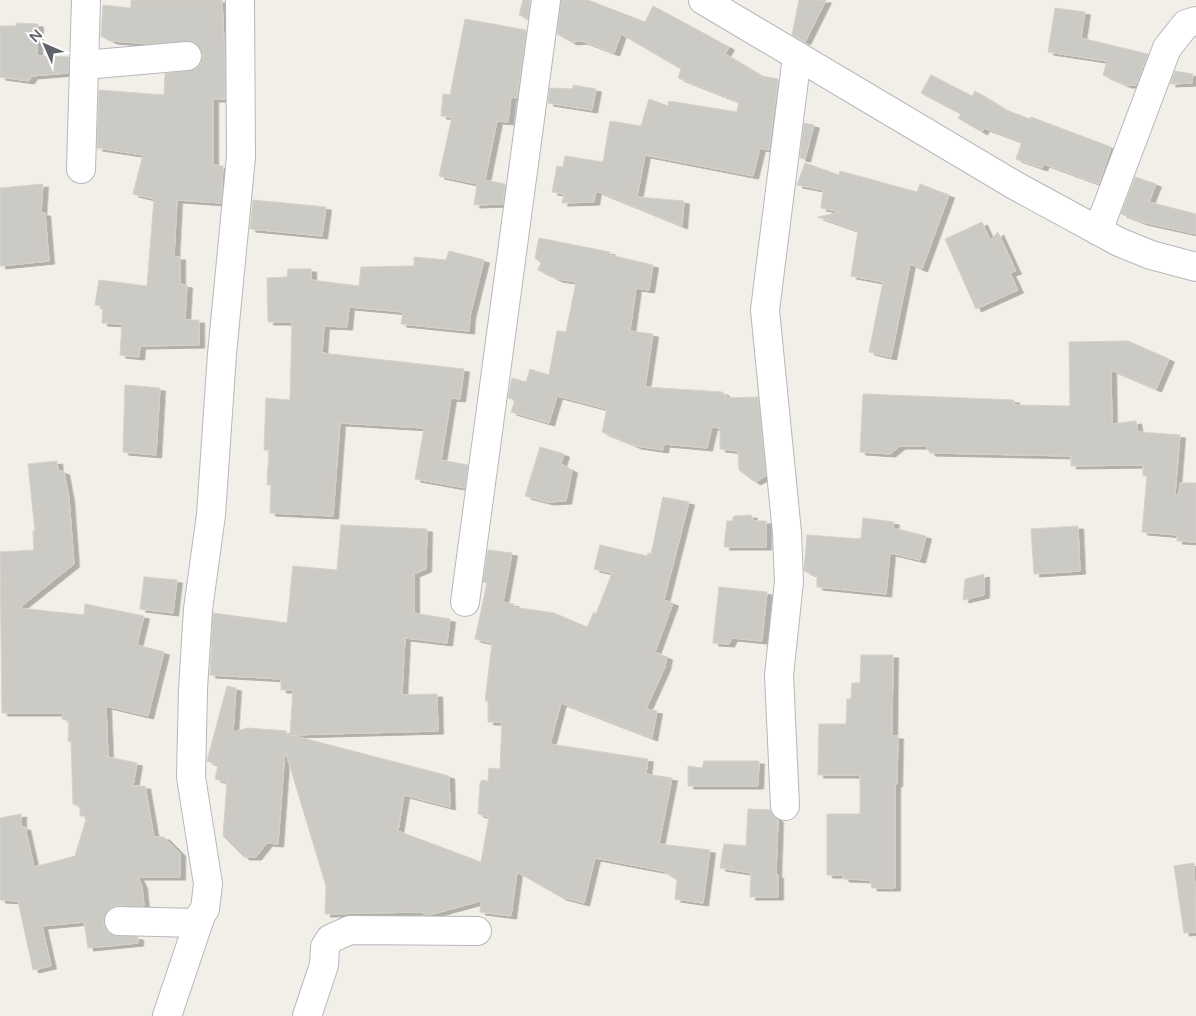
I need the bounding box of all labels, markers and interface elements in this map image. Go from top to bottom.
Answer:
north arrow [20,20,70,70]
text: N [26,26,46,46]

